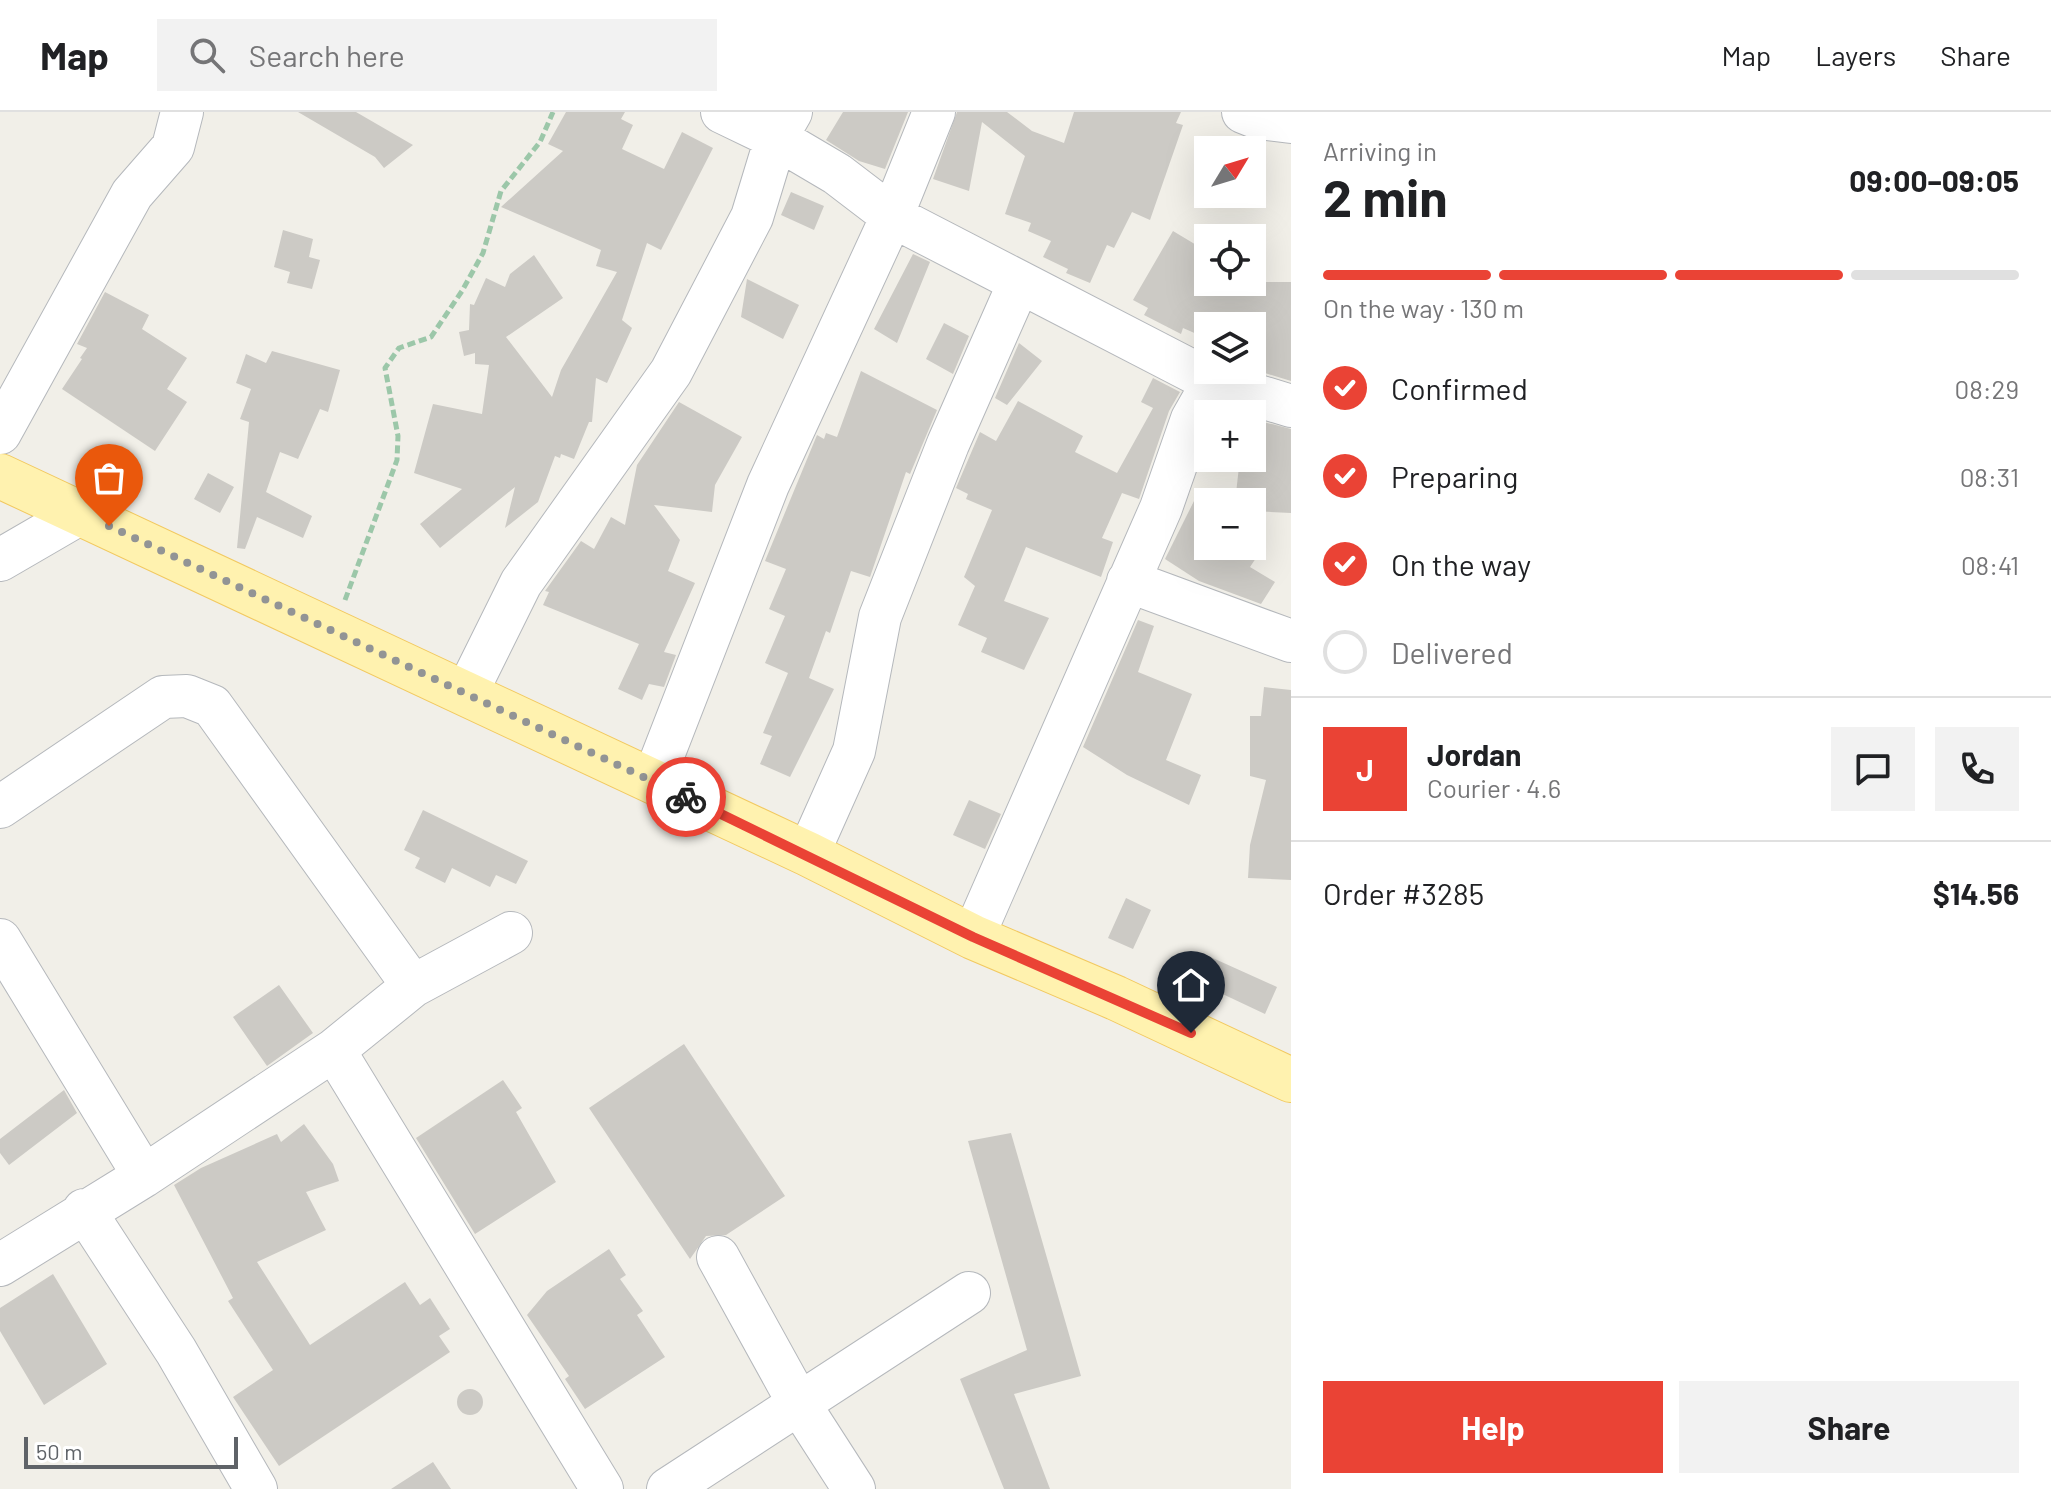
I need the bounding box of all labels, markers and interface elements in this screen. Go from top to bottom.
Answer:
search box [157,19,717,91]
text: Map [40,32,109,78]
icon: search [185,33,229,77]
text: Search here [249,37,405,73]
text: Map [1721,38,1771,72]
text: Layers [1815,38,1896,72]
text: Share [1940,38,2011,72]
text: Arriving in [1323,135,1437,166]
north arrow [1194,136,1266,208]
map controls [1194,136,1266,560]
text: 09:00–09:05 [1849,162,2019,198]
text: 2 min [1323,165,1448,227]
button: locate [1194,224,1266,296]
text: On the way · 130 m [1323,292,1524,323]
button: layers [1194,312,1266,384]
icon: check [1323,366,1367,410]
text: Confirmed [1391,370,1528,406]
text: 08:29 [1954,373,2019,404]
button: + [1194,400,1266,472]
pin [75,444,143,526]
icon: check [1323,454,1367,498]
icon: bag [87,456,131,500]
text: Preparing [1391,458,1518,494]
text: 08:31 [1960,461,2019,492]
button: − [1194,488,1266,560]
icon: check [1323,542,1367,586]
text: On the way [1391,546,1531,582]
text: 08:41 [1961,549,2019,580]
text: Delivered [1391,634,1513,670]
button: chat [1831,727,1915,811]
button: phone [1935,727,2019,811]
text: Jordan [1427,736,1522,772]
text: J [1356,751,1374,787]
courier [646,757,726,837]
text: Courier · 4.6 [1427,772,1561,803]
icon: bike [664,775,708,819]
text: Order #3285 [1323,875,1484,911]
text: $14.56 [1933,875,2019,911]
pin [1157,951,1225,1033]
icon: home [1169,963,1213,1007]
button: Help [1323,1381,1663,1473]
button: Share [1679,1381,2019,1473]
scale bar [24,1433,238,1469]
text: 50 m [36,1438,82,1464]

